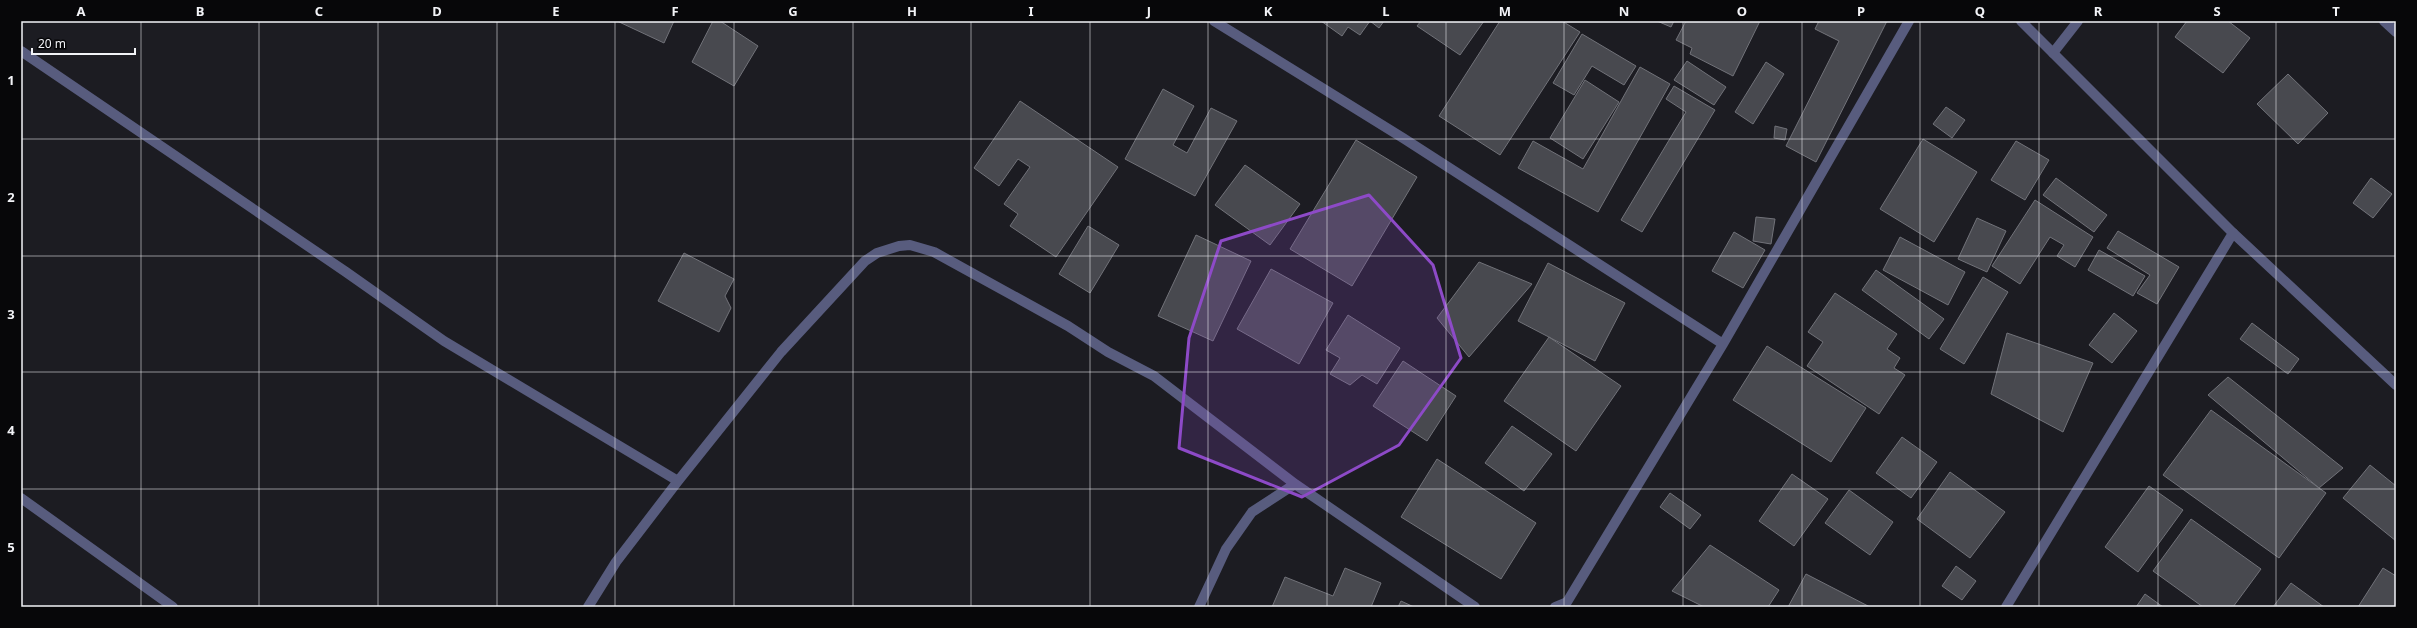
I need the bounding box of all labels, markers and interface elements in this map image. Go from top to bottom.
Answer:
text: A [77,2,86,20]
text: B [196,2,204,20]
text: C [315,2,323,20]
text: D [432,2,442,20]
text: E [552,2,560,20]
text: F [671,2,679,20]
text: G [788,2,798,20]
text: H [907,2,917,20]
text: I [1028,2,1034,20]
text: J [1146,2,1151,20]
text: K [1264,2,1273,20]
text: L [1382,2,1390,20]
text: M [1499,2,1511,20]
text: N [1619,2,1629,20]
text: O [1737,2,1747,20]
text: P [1857,2,1865,20]
text: Q [1975,2,1985,20]
text: R [2094,2,2103,20]
text: S [2213,2,2221,20]
text: T [2332,2,2340,20]
scale bar [32,30,135,56]
text: 20 m [38,35,66,52]
text: 1 [7,71,15,89]
text: 2 [7,188,15,206]
text: 3 [7,305,15,323]
text: 4 [7,421,15,439]
text: 5 [7,538,15,556]

